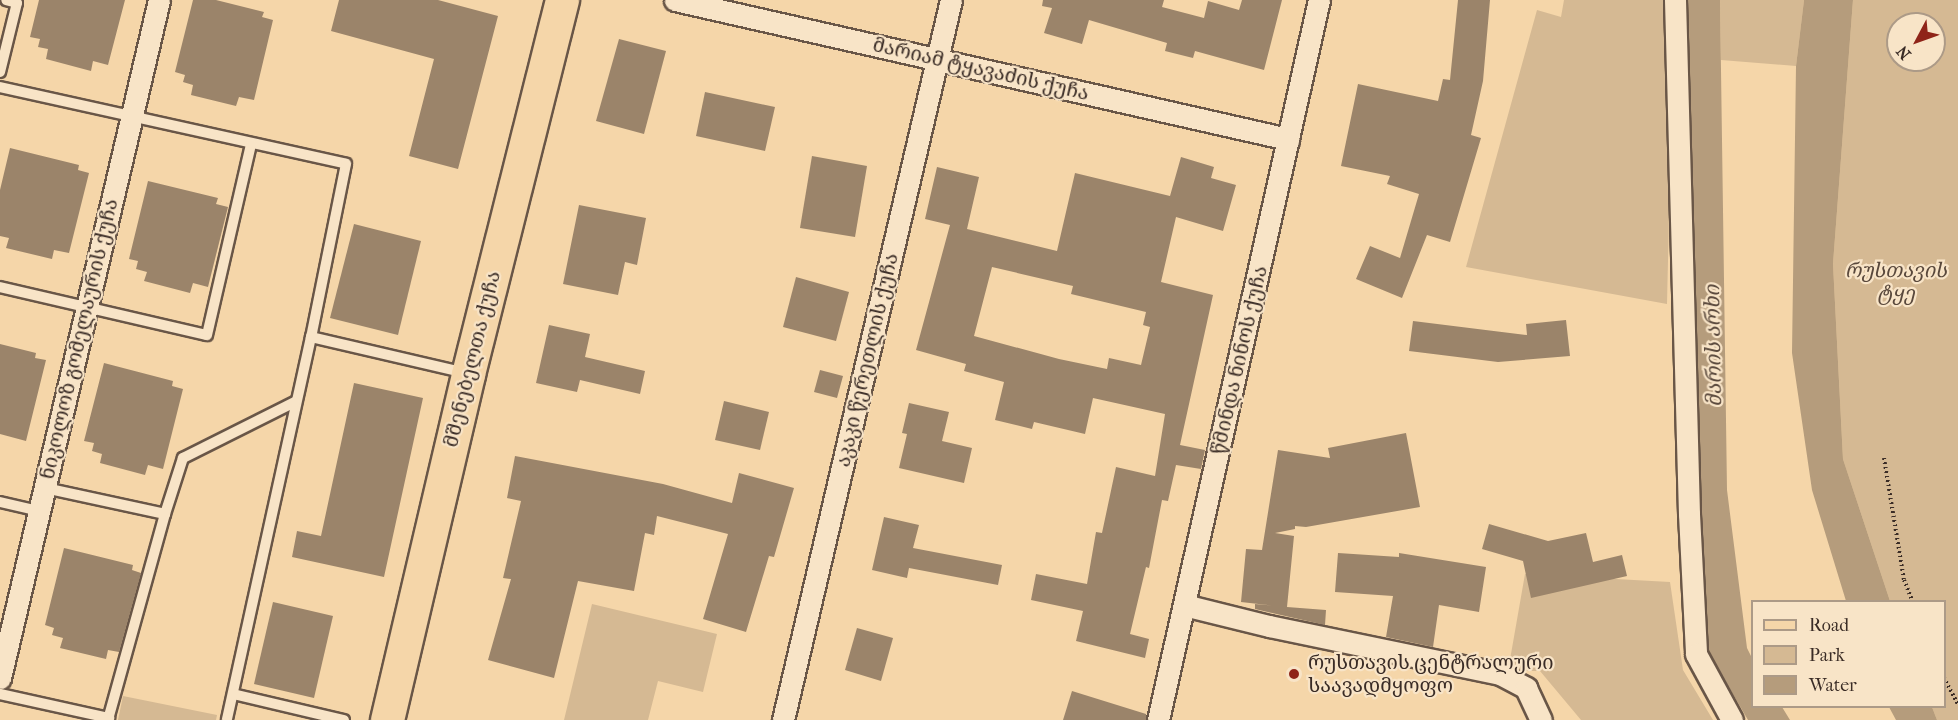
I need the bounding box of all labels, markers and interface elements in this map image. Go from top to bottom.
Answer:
north arrow [1886,12,1946,72]
street label: მარიამ ტყავაძის ქუჩა [871,32,1091,106]
text: N [1892,42,1915,64]
street label: ნიკოლოზ გომელაურის ქუჩა [35,196,123,482]
street label: აკაკი წერეთლის ქუჩა [831,251,903,469]
park label: რუსთავის ტყე [1845,258,1947,305]
street label: წმინდა ნინოს ქუჩა [1206,263,1272,457]
street label: მშენებელთა ქუჩა [439,268,505,450]
water label: მარის არხი [1699,285,1727,407]
legend [1751,600,1946,708]
text: Road [1809,615,1849,636]
text: Park [1809,645,1845,666]
place label: რუსთავის ცენტრალური საავადმყოფო [1308,650,1554,697]
marker: რუსთავის ცენტრალური საავადმყოფო [1285,665,1303,683]
text: Water [1809,675,1857,696]

